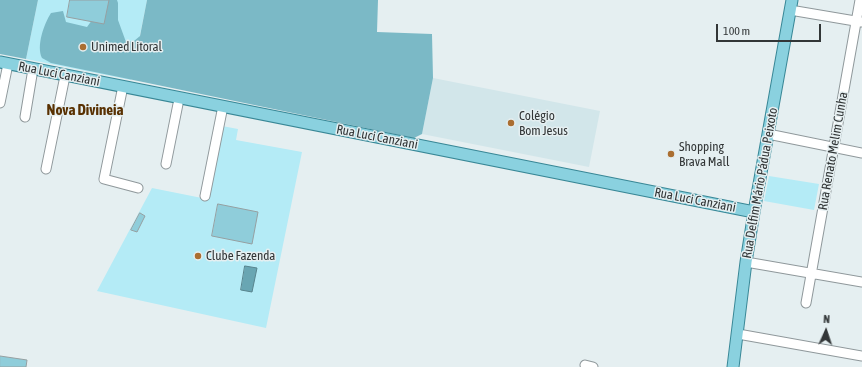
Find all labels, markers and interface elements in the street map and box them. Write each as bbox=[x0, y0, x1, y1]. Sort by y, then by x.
scale bar bbox=[718, 16, 823, 42]
text: 100 m bbox=[723, 24, 750, 38]
place label: Unimed Litoral bbox=[91, 39, 162, 55]
marker: Unimed Litoral bbox=[78, 42, 88, 52]
street label: Rua Luci Canziani bbox=[17, 58, 101, 90]
street label: Rua Renato Melim Cunha bbox=[815, 91, 851, 211]
district label: Nova Divineia bbox=[47, 101, 123, 119]
street label: Rua Delfim Mário Pádua Peixoto bbox=[739, 106, 781, 260]
place label: Colégio Bom Jesus bbox=[519, 108, 568, 139]
marker: Colégio Bom Jesus bbox=[506, 118, 516, 128]
street label: Rua Luci Canziani bbox=[335, 121, 419, 153]
place label: Shopping Brava Mall bbox=[679, 139, 729, 170]
marker: Shopping Brava Mall bbox=[666, 149, 676, 159]
street label: Rua Luci Canziani bbox=[653, 184, 737, 216]
place label: Clube Fazenda bbox=[206, 248, 275, 264]
marker: Clube Fazenda bbox=[193, 251, 203, 261]
north arrow bbox=[806, 311, 846, 351]
text: N bbox=[823, 313, 830, 325]

